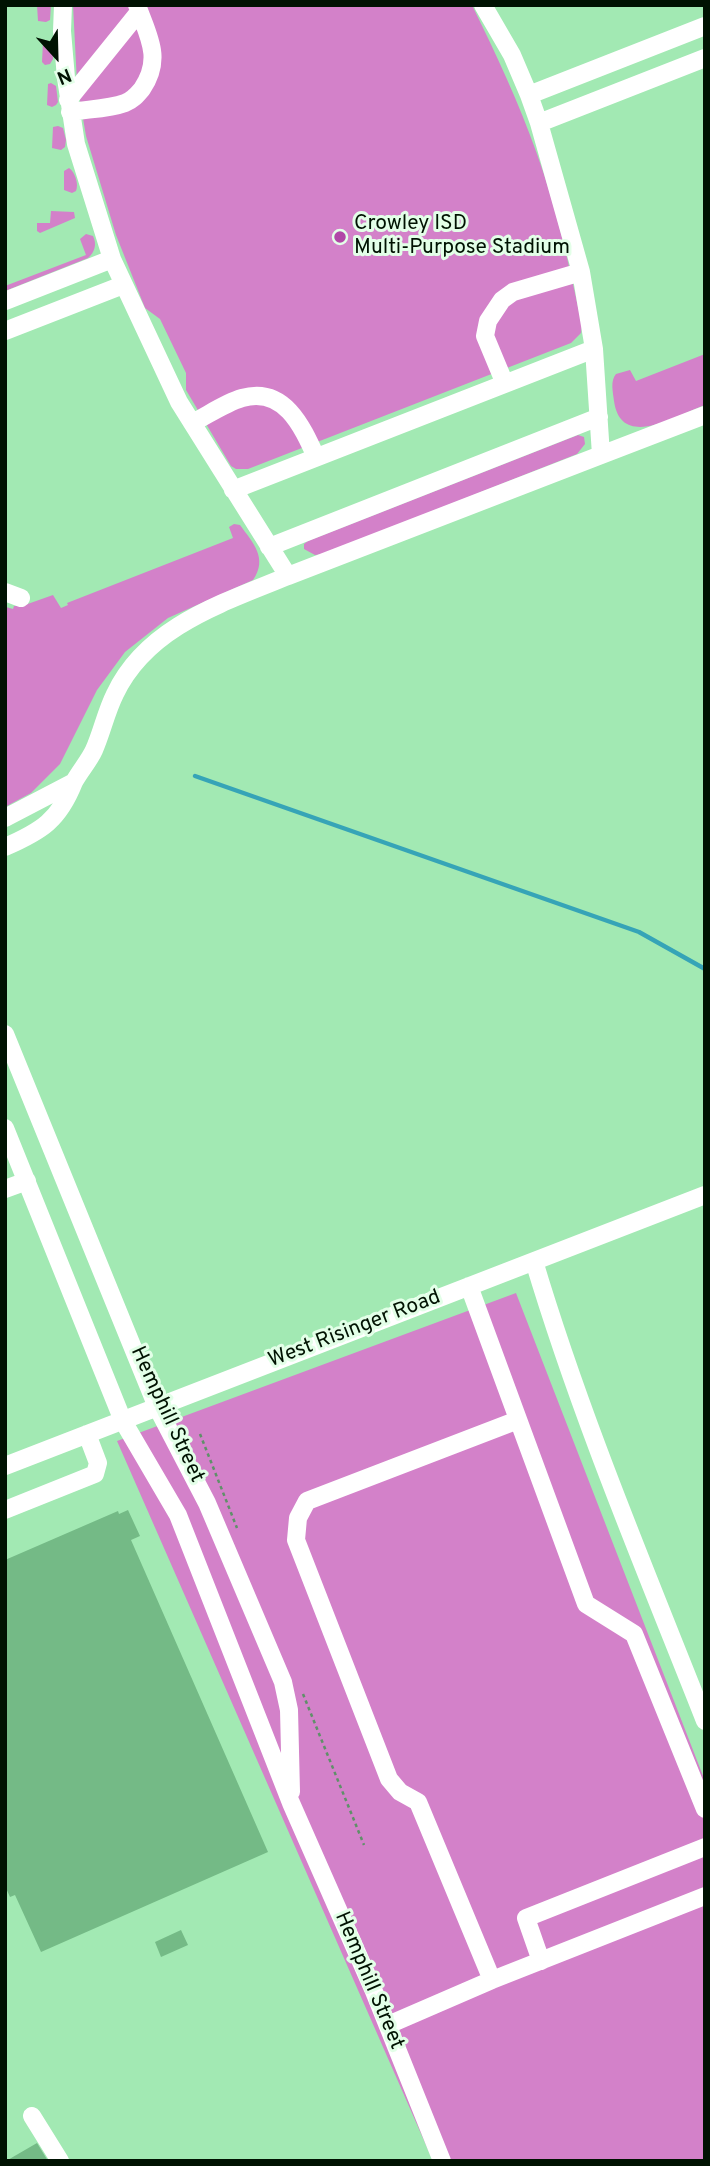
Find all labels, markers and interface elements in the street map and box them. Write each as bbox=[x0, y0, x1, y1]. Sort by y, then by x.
north arrow bbox=[21, 21, 91, 91]
text: N bbox=[53, 62, 75, 89]
place label: Crowley ISD Multi-Purpose Stadium bbox=[354, 212, 570, 262]
marker: Crowley ISD Multi-Purpose Stadium bbox=[332, 229, 348, 245]
street label: West Risinger Road bbox=[265, 1286, 445, 1374]
street label: Hemphill Street bbox=[124, 1343, 208, 1487]
street label: Hemphill Street bbox=[328, 1908, 408, 2054]

